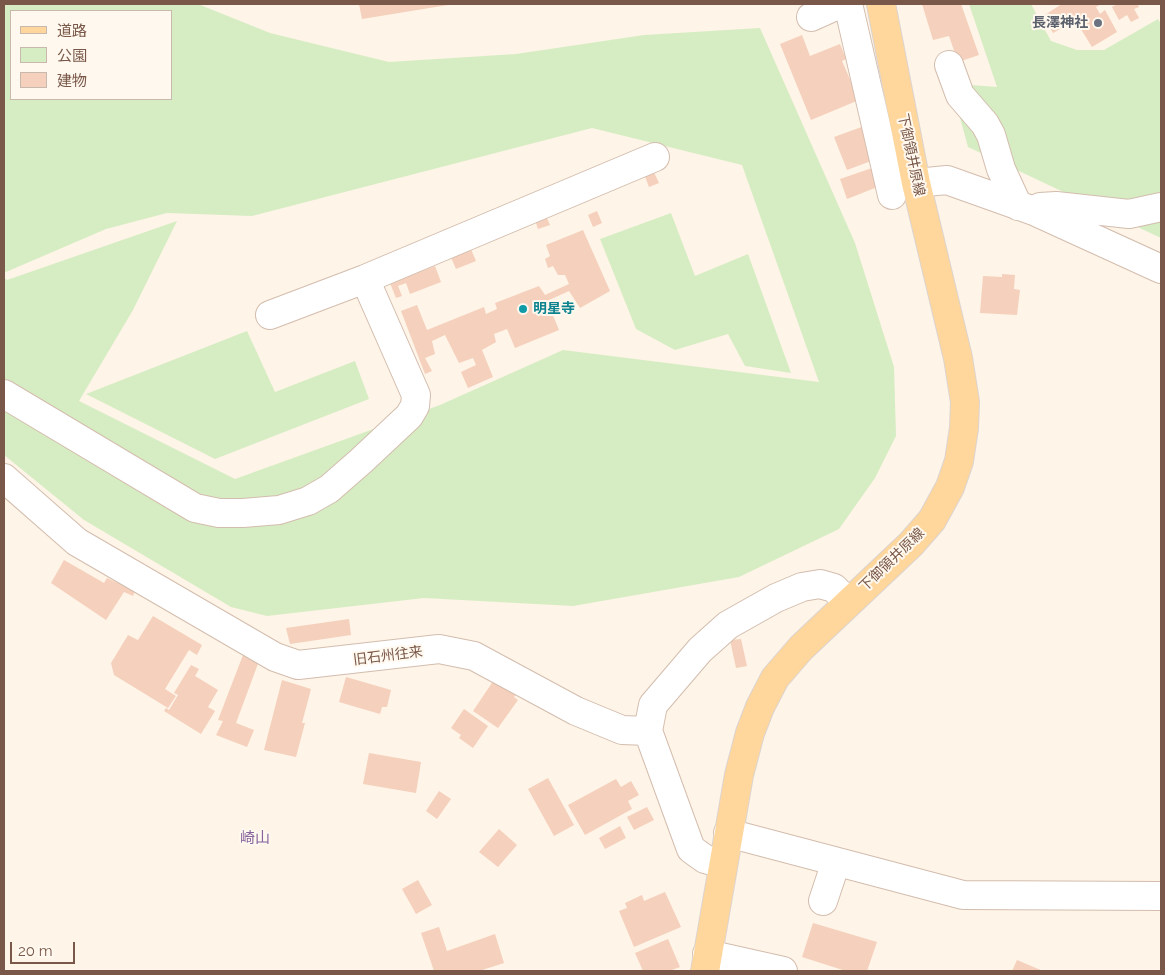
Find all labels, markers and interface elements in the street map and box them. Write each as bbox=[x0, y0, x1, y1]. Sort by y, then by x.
legend bbox=[10, 10, 172, 100]
place label: 長澤神社 bbox=[1032, 15, 1088, 31]
marker: 長澤神社 bbox=[1092, 17, 1104, 29]
text: 道路 bbox=[57, 22, 87, 40]
text: 公園 bbox=[57, 47, 87, 65]
text: 建物 bbox=[57, 72, 87, 90]
street label: 下御領井原線 bbox=[894, 112, 928, 198]
place label: 明星寺 bbox=[533, 301, 575, 317]
marker: 明星寺 bbox=[517, 303, 529, 315]
street label: 下御領井原線 bbox=[856, 525, 928, 595]
street label: 旧石州往来 bbox=[352, 643, 424, 669]
district label: 崎山 bbox=[240, 829, 270, 847]
scale bar bbox=[12, 932, 78, 964]
text: 20 m bbox=[18, 942, 53, 960]

